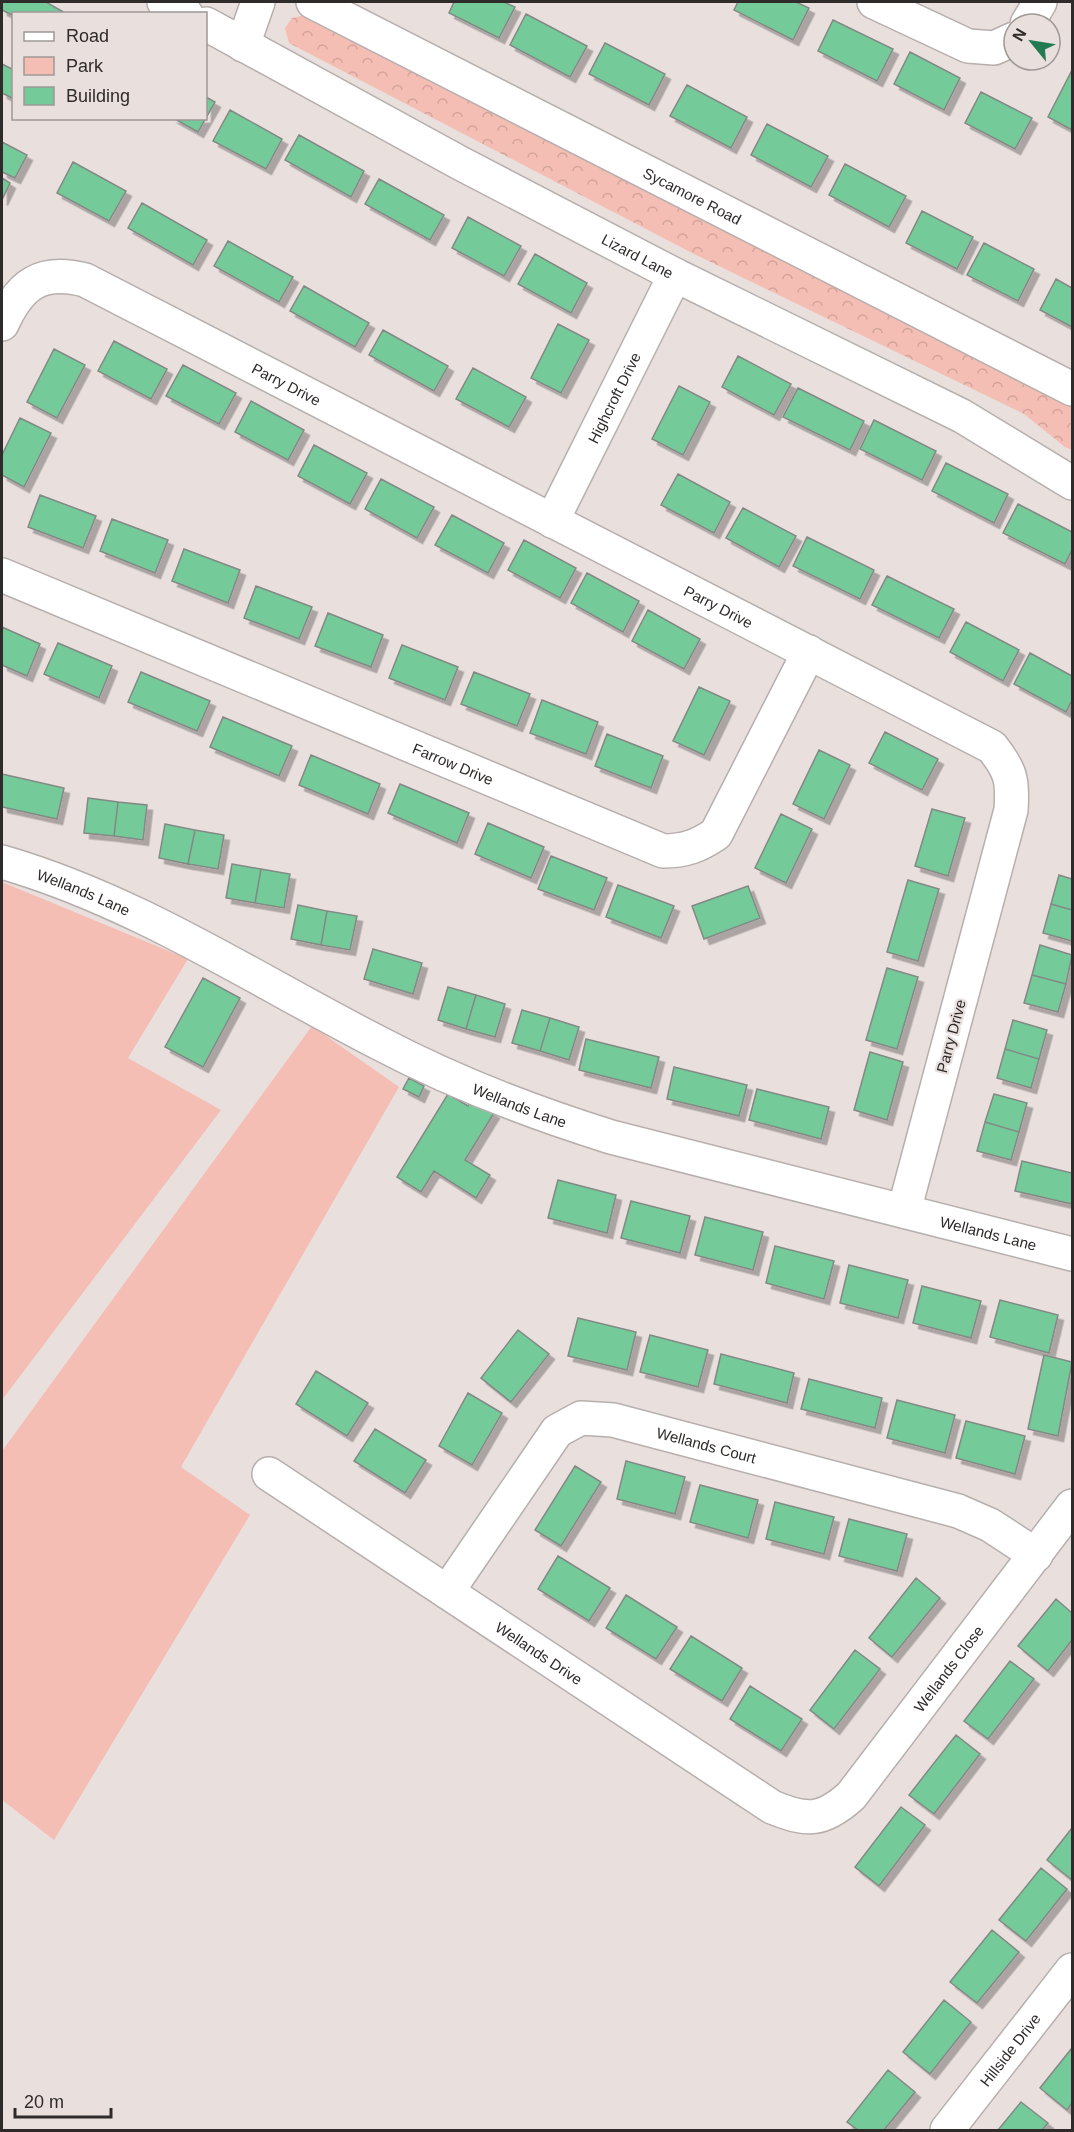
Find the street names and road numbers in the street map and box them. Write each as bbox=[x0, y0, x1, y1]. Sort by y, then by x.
street label: Sycamore Road bbox=[641, 163, 744, 228]
street label: Lizard Lane bbox=[599, 230, 676, 281]
street label: Highcroft Drive bbox=[584, 349, 644, 446]
street label: Parry Drive bbox=[249, 359, 324, 409]
street label: Parry Drive bbox=[681, 582, 756, 631]
street label: Farrow Drive bbox=[410, 739, 496, 788]
street label: Wellands Lane bbox=[35, 865, 133, 919]
street label: Parry Drive bbox=[933, 998, 969, 1074]
street label: Wellands Lane bbox=[470, 1080, 569, 1130]
street label: Wellands Lane bbox=[938, 1212, 1038, 1253]
street label: Wellands Court bbox=[655, 1423, 759, 1466]
street label: Wellands Drive bbox=[493, 1618, 586, 1688]
street label: Wellands Close bbox=[910, 1622, 986, 1715]
street label: Hillside Drive bbox=[976, 2010, 1043, 2089]

